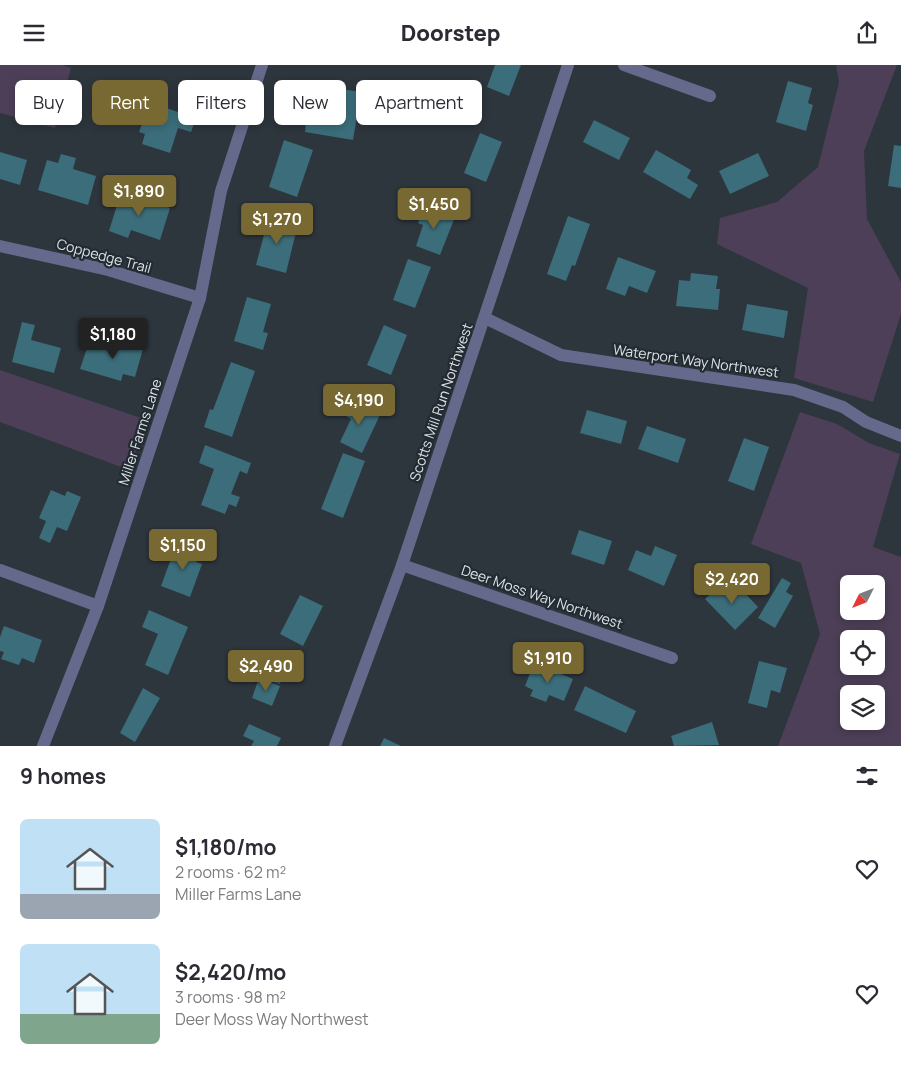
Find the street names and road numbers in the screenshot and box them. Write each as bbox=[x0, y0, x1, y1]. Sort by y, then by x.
street label: Coppedge Trail bbox=[55, 234, 154, 277]
street label: Scotts Mill Run Northwest bbox=[405, 320, 477, 483]
street label: Waterport Way Northwest bbox=[612, 339, 781, 382]
street label: Miller Farms Lane bbox=[113, 376, 166, 487]
street label: Deer Moss Way Northwest bbox=[459, 560, 626, 633]

